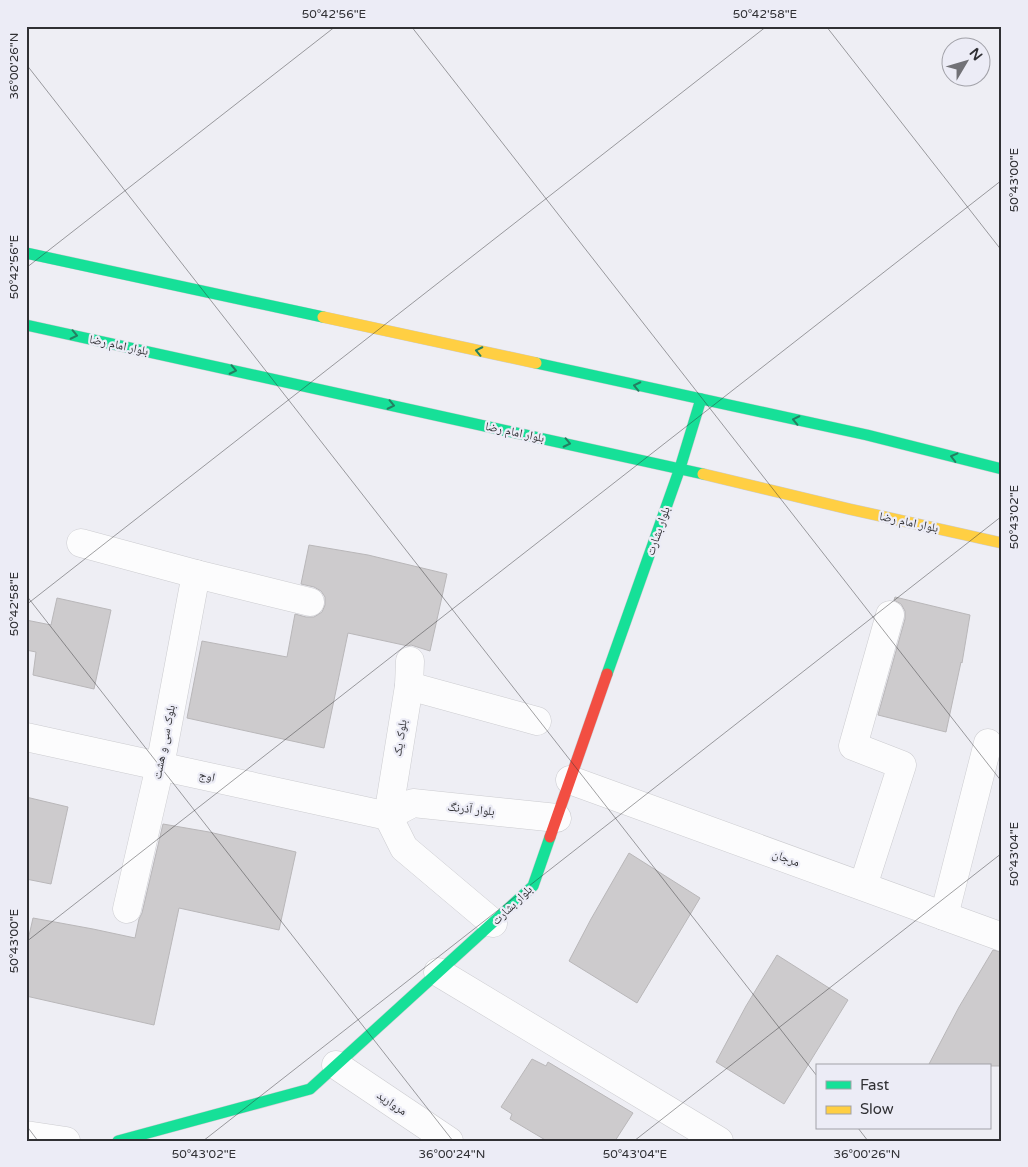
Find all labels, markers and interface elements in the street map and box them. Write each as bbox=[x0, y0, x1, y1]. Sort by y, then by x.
text: 50°42'56"E bbox=[302, 7, 367, 21]
text: 50°42'58"E bbox=[733, 7, 798, 21]
text: 36°00'26"N bbox=[7, 33, 21, 99]
north arrow bbox=[940, 38, 990, 88]
text: N bbox=[966, 45, 986, 64]
text: 50°43'00"E bbox=[1007, 147, 1021, 212]
text: 50°42'56"E bbox=[7, 234, 21, 299]
one-way arrow bbox=[69, 329, 78, 340]
street label: بلوار امام رضا bbox=[88, 332, 150, 359]
one-way arrow bbox=[474, 346, 483, 357]
one-way arrow bbox=[228, 364, 237, 375]
one-way arrow bbox=[633, 381, 642, 391]
one-way arrow bbox=[387, 399, 396, 410]
one-way arrow bbox=[792, 415, 801, 426]
street label: بلوار امام رضا bbox=[484, 419, 546, 446]
one-way arrow bbox=[563, 437, 572, 448]
one-way arrow bbox=[950, 452, 959, 463]
text: 50°43'02"E bbox=[1007, 484, 1021, 549]
street label: بلوار بشارت bbox=[643, 505, 673, 557]
street label: بلوار امام رضا bbox=[878, 509, 940, 536]
text: 50°42'58"E bbox=[7, 571, 21, 636]
street label: بلوک سی و هشت bbox=[150, 704, 178, 780]
street label: بلوک یک bbox=[390, 719, 410, 757]
street label: اوج bbox=[198, 767, 216, 785]
street label: بلوار آذرنگ bbox=[447, 800, 495, 819]
text: 50°43'04"E bbox=[1007, 821, 1021, 886]
street label: مرجان bbox=[770, 847, 802, 869]
street label: بلوار بشارت bbox=[489, 882, 535, 928]
text: 50°43'00"E bbox=[7, 908, 21, 973]
legend bbox=[816, 1064, 990, 1130]
text: Fast bbox=[860, 1076, 890, 1094]
street label: مروارید bbox=[374, 1088, 410, 1118]
text: Slow bbox=[860, 1100, 894, 1118]
text: 50°43'02"E bbox=[172, 1147, 237, 1161]
text: 36°00'24"N bbox=[419, 1147, 485, 1161]
text: 50°43'04"E bbox=[603, 1147, 668, 1161]
text: 36°00'26"N bbox=[834, 1147, 900, 1161]

